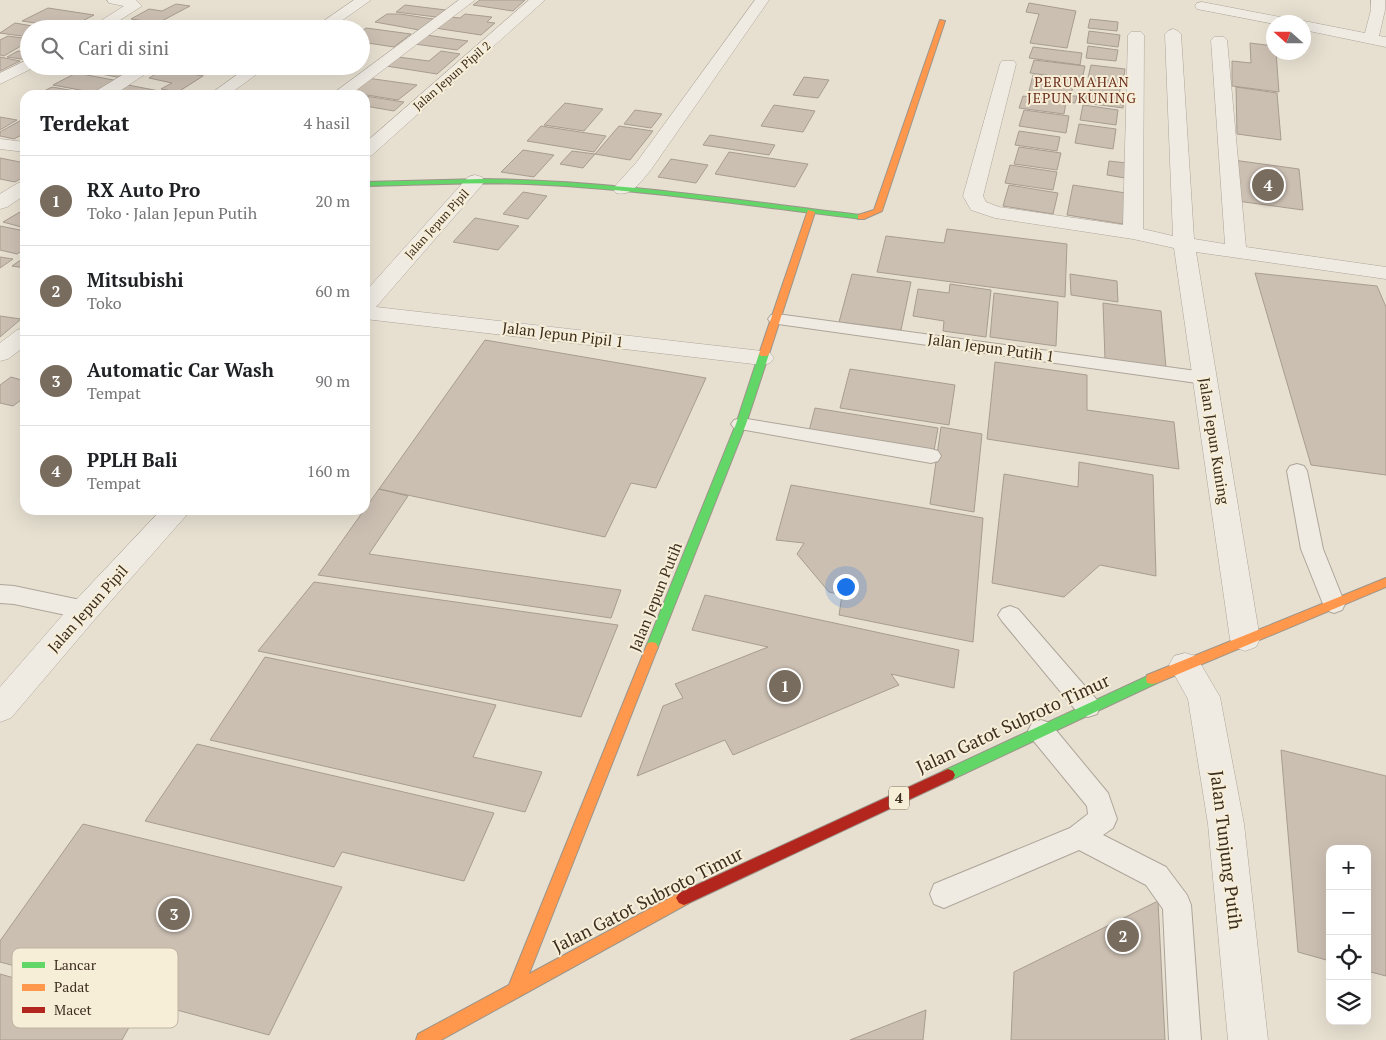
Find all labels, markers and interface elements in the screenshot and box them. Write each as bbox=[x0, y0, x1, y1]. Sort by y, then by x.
north arrow bbox=[1266, 15, 1311, 60]
search box bbox=[20, 20, 370, 75]
icon: search bbox=[38, 34, 66, 62]
text: Cari di sini bbox=[78, 35, 169, 60]
street label: Jalan Jepun Pipil 2 bbox=[410, 38, 494, 113]
district label: PERUMAHAN JEPUN KUNING bbox=[1027, 72, 1137, 107]
text: Terdekat bbox=[40, 109, 129, 137]
text: 4 hasil bbox=[304, 112, 350, 134]
pin: 4 bbox=[1252, 166, 1284, 204]
text: RX Auto Pro bbox=[87, 177, 200, 202]
street label: Jalan Jepun Pipil bbox=[401, 185, 472, 262]
text: 1 bbox=[51, 190, 61, 212]
text: 20 m bbox=[315, 190, 350, 212]
text: Toko · Jalan Jepun Putih bbox=[87, 202, 257, 224]
text: Mitsubishi bbox=[87, 267, 184, 292]
text: 2 bbox=[51, 280, 61, 302]
text: 60 m bbox=[315, 280, 350, 302]
text: Toko bbox=[87, 292, 122, 314]
street label: Jalan Jepun Pipil 1 bbox=[501, 317, 625, 351]
street label: Jalan Jepun Putih 1 bbox=[927, 328, 1056, 366]
text: Automatic Car Wash bbox=[87, 357, 274, 382]
text: 3 bbox=[51, 370, 61, 392]
text: 90 m bbox=[315, 370, 350, 392]
street label: Jalan Jepun Kuning bbox=[1195, 376, 1235, 507]
text: Tempat bbox=[87, 382, 141, 404]
text: PPLH Bali bbox=[87, 447, 178, 472]
text: 4 bbox=[51, 460, 61, 482]
text: 160 m bbox=[307, 460, 350, 482]
text: Tempat bbox=[87, 472, 141, 494]
street label: Jalan Jepun Putih bbox=[624, 539, 686, 654]
street label: Jalan Jepun Pipil bbox=[43, 561, 132, 656]
your location bbox=[833, 574, 859, 600]
pin: 1 bbox=[769, 667, 801, 705]
street label: Jalan Gatot Subroto Timur bbox=[912, 668, 1113, 778]
street label: Jalan Tunjung Putih bbox=[1205, 769, 1249, 931]
road number: 4 bbox=[889, 786, 909, 810]
street label: Jalan Gatot Subroto Timur bbox=[548, 841, 747, 958]
map controls bbox=[1326, 845, 1371, 1025]
button: + bbox=[1326, 845, 1371, 890]
button: − bbox=[1326, 890, 1371, 935]
pin: 3 bbox=[158, 895, 190, 933]
pin: 2 bbox=[1107, 917, 1139, 955]
button: locate bbox=[1326, 935, 1371, 980]
legend bbox=[12, 948, 178, 1028]
text: Lancar bbox=[54, 955, 97, 974]
text: Padat bbox=[54, 977, 90, 996]
button: layers bbox=[1326, 980, 1371, 1025]
text: Macet bbox=[54, 1000, 93, 1019]

